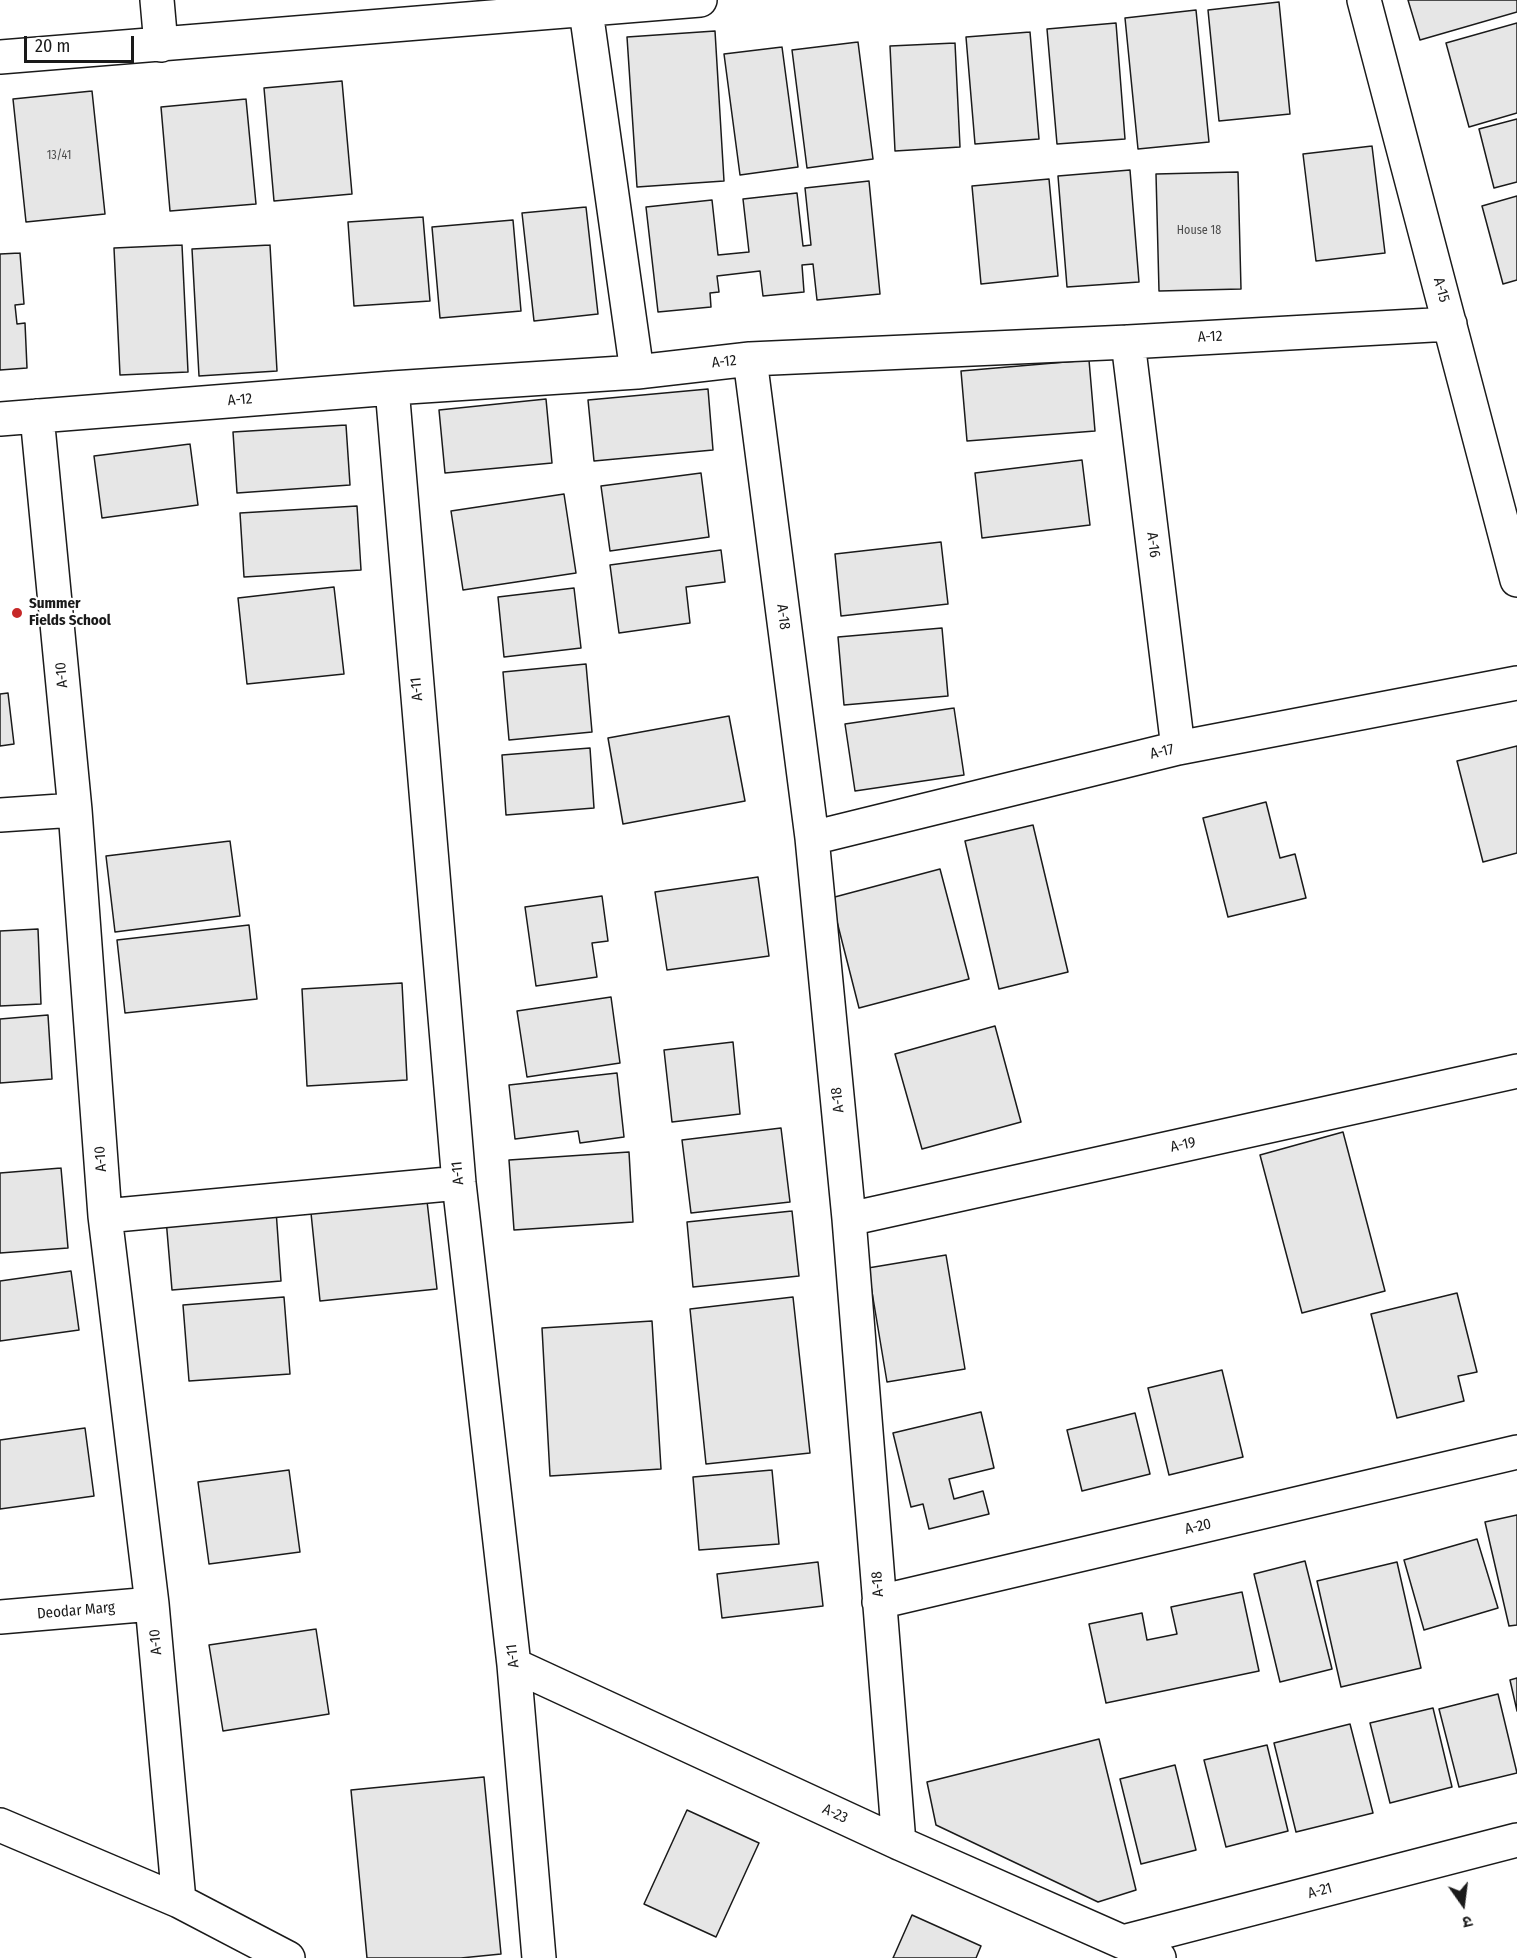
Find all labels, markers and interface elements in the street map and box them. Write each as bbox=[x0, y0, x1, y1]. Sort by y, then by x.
scale bar bbox=[27, 24, 136, 62]
text: 20 m bbox=[35, 35, 70, 57]
house number: 13/41 bbox=[47, 149, 71, 163]
house number: House 18 bbox=[1177, 224, 1221, 238]
street label: A-15 bbox=[1429, 276, 1453, 304]
street label: A-12 bbox=[1197, 327, 1223, 347]
street label: A-12 bbox=[711, 352, 737, 372]
street label: A-12 bbox=[227, 390, 253, 410]
street label: A-16 bbox=[1143, 531, 1163, 559]
place label: Summer Fields School bbox=[29, 595, 111, 630]
street label: A-18 bbox=[773, 603, 793, 631]
marker: Summer Fields School bbox=[10, 606, 24, 620]
street label: A-10 bbox=[52, 661, 72, 689]
street label: A-11 bbox=[407, 676, 427, 702]
street label: A-17 bbox=[1148, 741, 1176, 763]
street label: A-18 bbox=[828, 1086, 848, 1114]
street label: A-19 bbox=[1169, 1134, 1197, 1156]
street label: A-10 bbox=[91, 1145, 111, 1173]
street label: A-11 bbox=[448, 1160, 468, 1186]
street label: A-20 bbox=[1183, 1515, 1213, 1539]
street label: A-18 bbox=[868, 1571, 888, 1597]
street label: Deodar Marg bbox=[36, 1599, 116, 1623]
street label: A-10 bbox=[146, 1628, 166, 1656]
street label: A-11 bbox=[503, 1643, 523, 1669]
street label: A-23 bbox=[820, 1800, 850, 1828]
north arrow bbox=[1433, 1874, 1493, 1934]
street label: A-21 bbox=[1306, 1879, 1334, 1903]
text: उ bbox=[1461, 1912, 1474, 1932]

